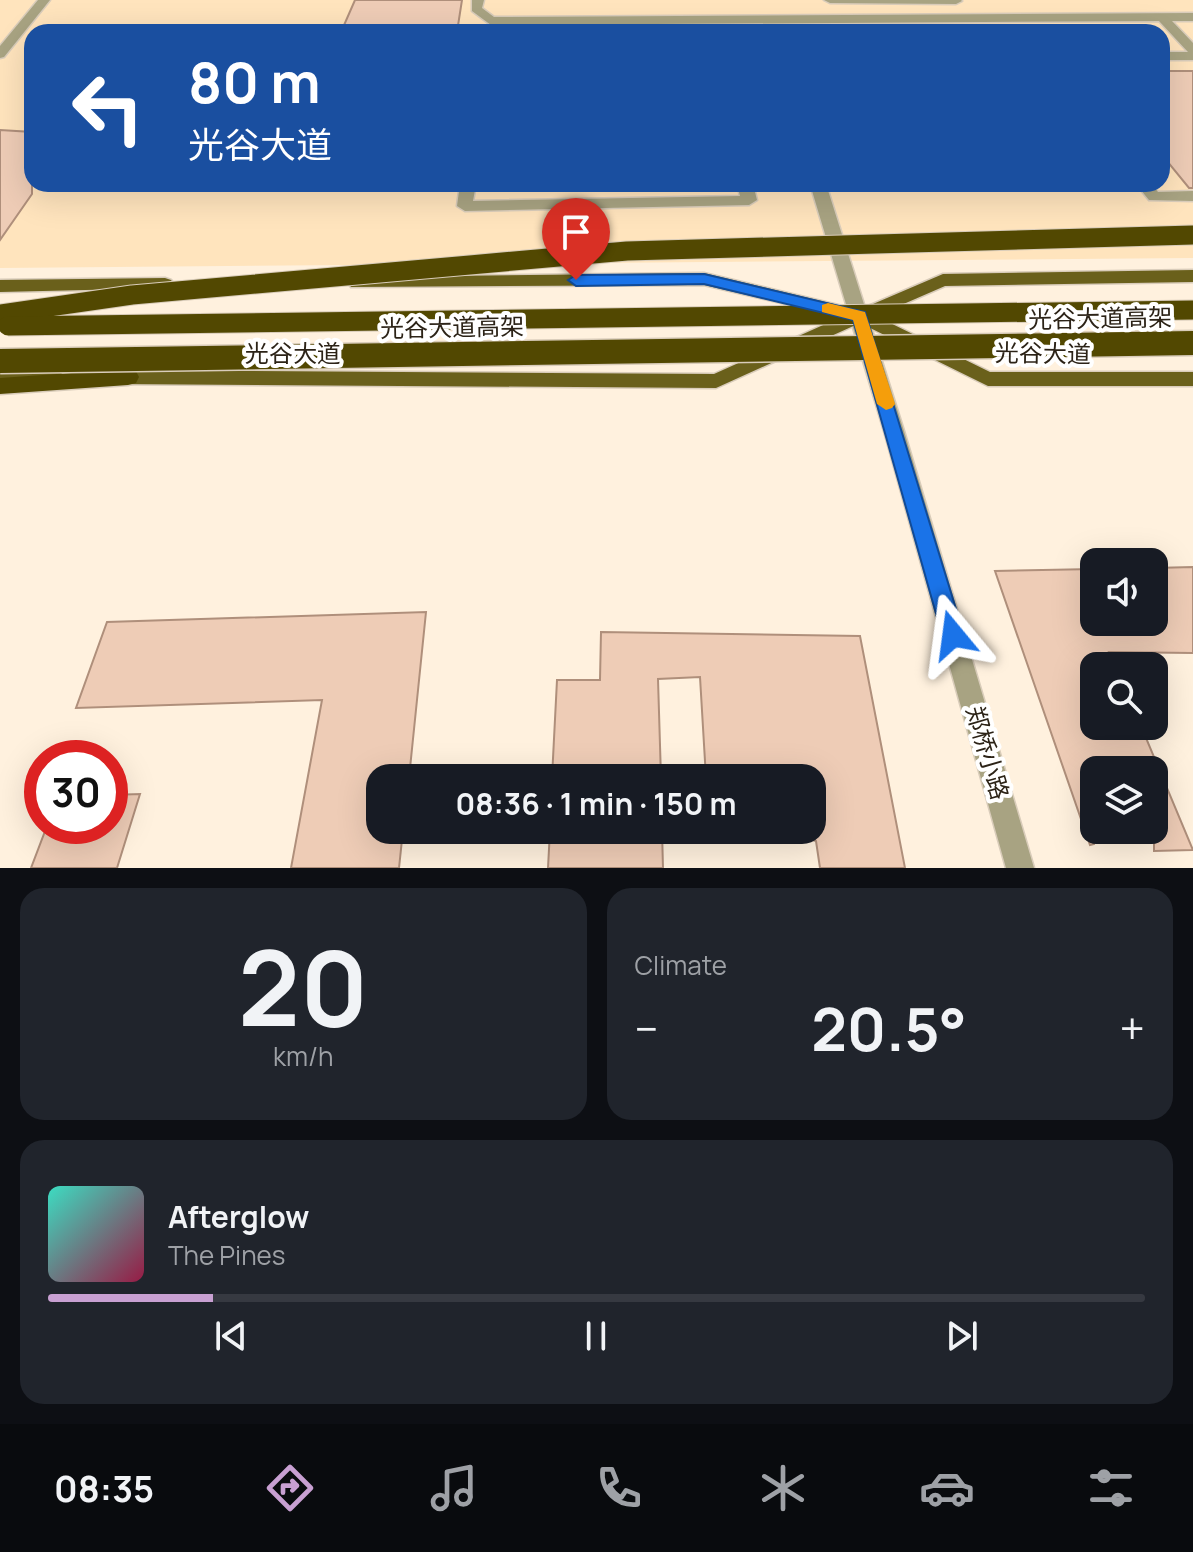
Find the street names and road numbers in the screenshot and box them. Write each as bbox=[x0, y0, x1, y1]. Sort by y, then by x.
street label: 光谷大道高架 bbox=[1028, 300, 1172, 335]
street label: 光谷大道高架 bbox=[380, 309, 524, 344]
street label: 光谷大道 bbox=[995, 335, 1091, 370]
street label: 光谷大道 bbox=[245, 336, 341, 369]
street label: 郑桥小路 bbox=[959, 702, 1018, 803]

